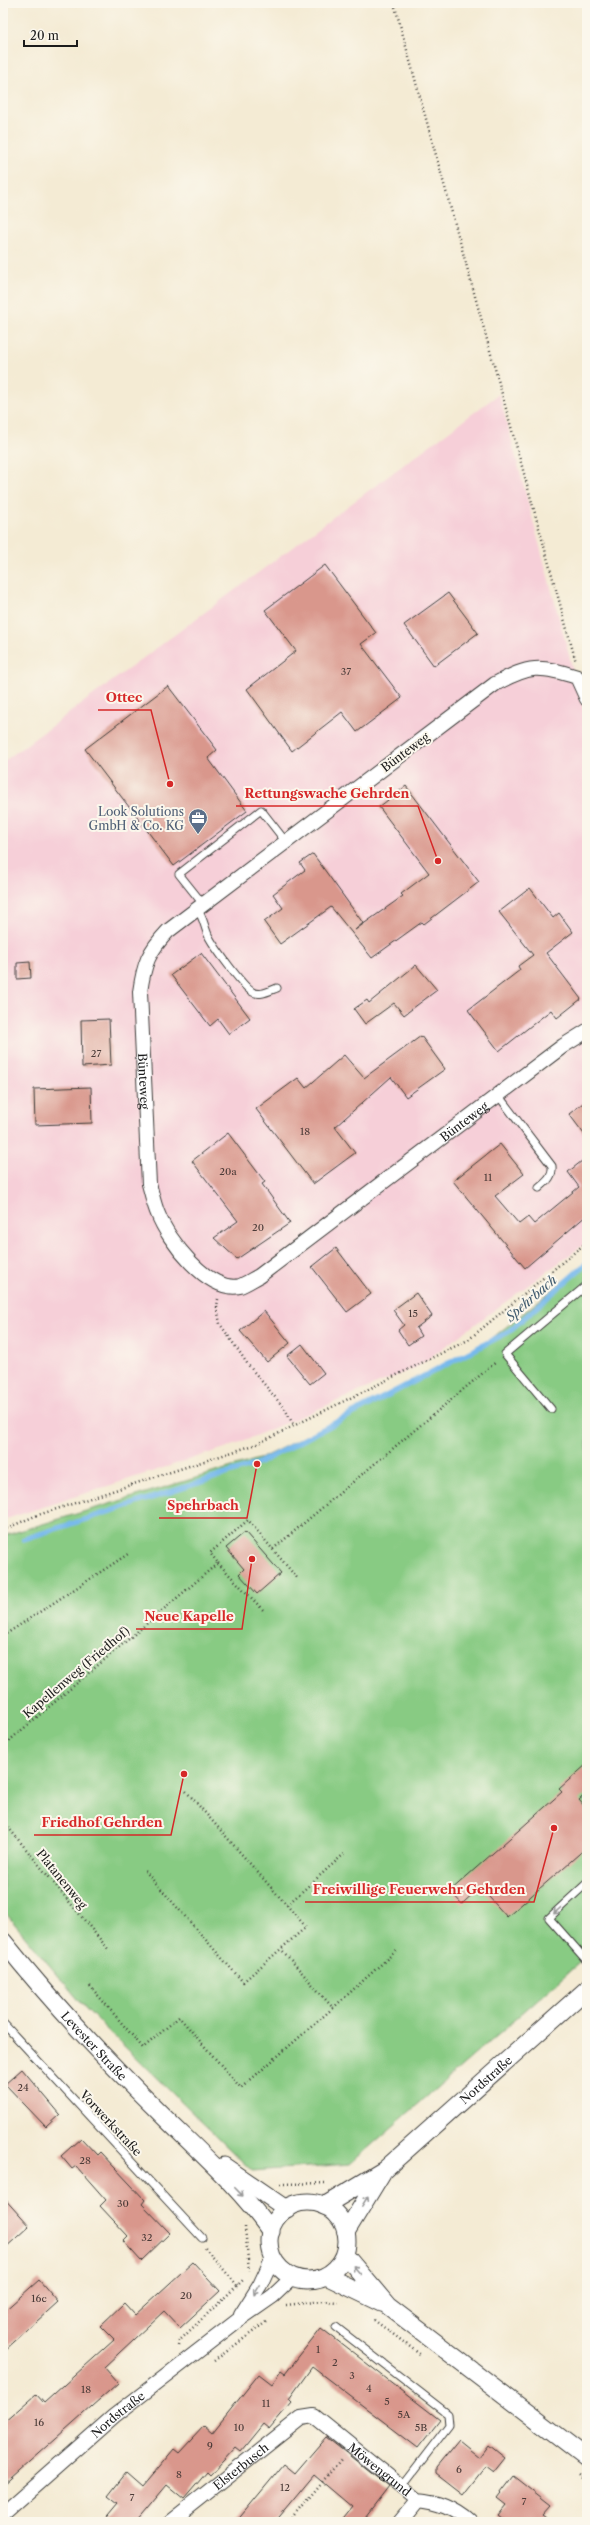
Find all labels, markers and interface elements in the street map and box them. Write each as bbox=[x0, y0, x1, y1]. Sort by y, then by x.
scale bar bbox=[24, 22, 77, 48]
text: 20 m bbox=[30, 28, 59, 43]
house number: 37 bbox=[341, 665, 351, 678]
callout: Ottec bbox=[98, 685, 151, 710]
text: Ottec bbox=[106, 689, 142, 705]
street label: Bünteweg bbox=[378, 729, 433, 775]
callout: Rettungswache Gehrden bbox=[236, 781, 418, 806]
text: Rettungswache Gehrden bbox=[244, 785, 410, 801]
place label: Look Solutions GmbH & Co. KG bbox=[89, 804, 184, 833]
office icon: Look Solutions GmbH & Co. KG bbox=[187, 807, 209, 835]
house number: 27 bbox=[91, 1047, 101, 1060]
street label: Bünteweg bbox=[135, 1053, 153, 1110]
street label: Bünteweg bbox=[437, 1098, 491, 1144]
house number: 18 bbox=[300, 1125, 310, 1138]
house number: 20a bbox=[219, 1165, 237, 1178]
house number: 11 bbox=[484, 1171, 493, 1184]
house number: 20 bbox=[252, 1221, 264, 1234]
water label: Spehrbach bbox=[501, 1271, 560, 1325]
house number: 15 bbox=[408, 1307, 418, 1320]
callout: Spehrbach bbox=[159, 1493, 247, 1518]
text: Spehrbach bbox=[167, 1497, 239, 1513]
callout: Neue Kapelle bbox=[136, 1604, 242, 1629]
text: Neue Kapelle bbox=[144, 1608, 234, 1624]
street label: Kapellenweg (Friedhof) bbox=[20, 1623, 133, 1721]
callout: Friedhof Gehrden bbox=[34, 1810, 171, 1835]
text: Friedhof Gehrden bbox=[41, 1814, 163, 1830]
street label: Platanenweg bbox=[33, 1846, 91, 1912]
callout: Freiwillige Feuerwehr Gehrden bbox=[305, 1877, 534, 1902]
text: Freiwillige Feuerwehr Gehrden bbox=[313, 1881, 525, 1897]
one-way arrow bbox=[553, 1905, 563, 1914]
street label: Levester Straße bbox=[58, 2008, 131, 2084]
street label: Nordstraße bbox=[456, 2052, 515, 2107]
house number: 24 bbox=[17, 2081, 29, 2094]
street label: Vorwerkstraße bbox=[76, 2086, 145, 2159]
house number: 28 bbox=[79, 2154, 91, 2167]
one-way arrow bbox=[234, 2187, 244, 2197]
one-way arrow bbox=[361, 2196, 369, 2207]
house number: 30 bbox=[117, 2197, 129, 2210]
house number: 32 bbox=[141, 2231, 153, 2244]
one-way arrow bbox=[353, 2265, 362, 2275]
one-way arrow bbox=[253, 2284, 261, 2295]
house number: 20 bbox=[180, 2289, 192, 2302]
house number: 16c bbox=[31, 2292, 47, 2305]
house number: 1 bbox=[316, 2343, 321, 2356]
house number: 2 bbox=[332, 2356, 338, 2369]
house number: 3 bbox=[349, 2369, 355, 2382]
house number: 4 bbox=[366, 2382, 372, 2395]
house number: 18 bbox=[81, 2383, 91, 2396]
street label: Nordstraße bbox=[88, 2388, 148, 2441]
house number: 5 bbox=[384, 2395, 390, 2408]
house number: 11 bbox=[262, 2397, 271, 2410]
house number: 5A bbox=[398, 2408, 411, 2421]
house number: 16 bbox=[34, 2416, 44, 2429]
house number: 10 bbox=[234, 2421, 244, 2434]
house number: 5B bbox=[415, 2421, 427, 2434]
house number: 9 bbox=[207, 2439, 213, 2452]
street label: Elsterbusch bbox=[210, 2439, 272, 2493]
street label: Möwengrund bbox=[345, 2439, 415, 2499]
house number: 6 bbox=[456, 2463, 462, 2476]
house number: 8 bbox=[176, 2468, 182, 2481]
house number: 12 bbox=[280, 2481, 290, 2494]
house number: 7 bbox=[130, 2491, 135, 2504]
house number: 7 bbox=[522, 2495, 527, 2508]

